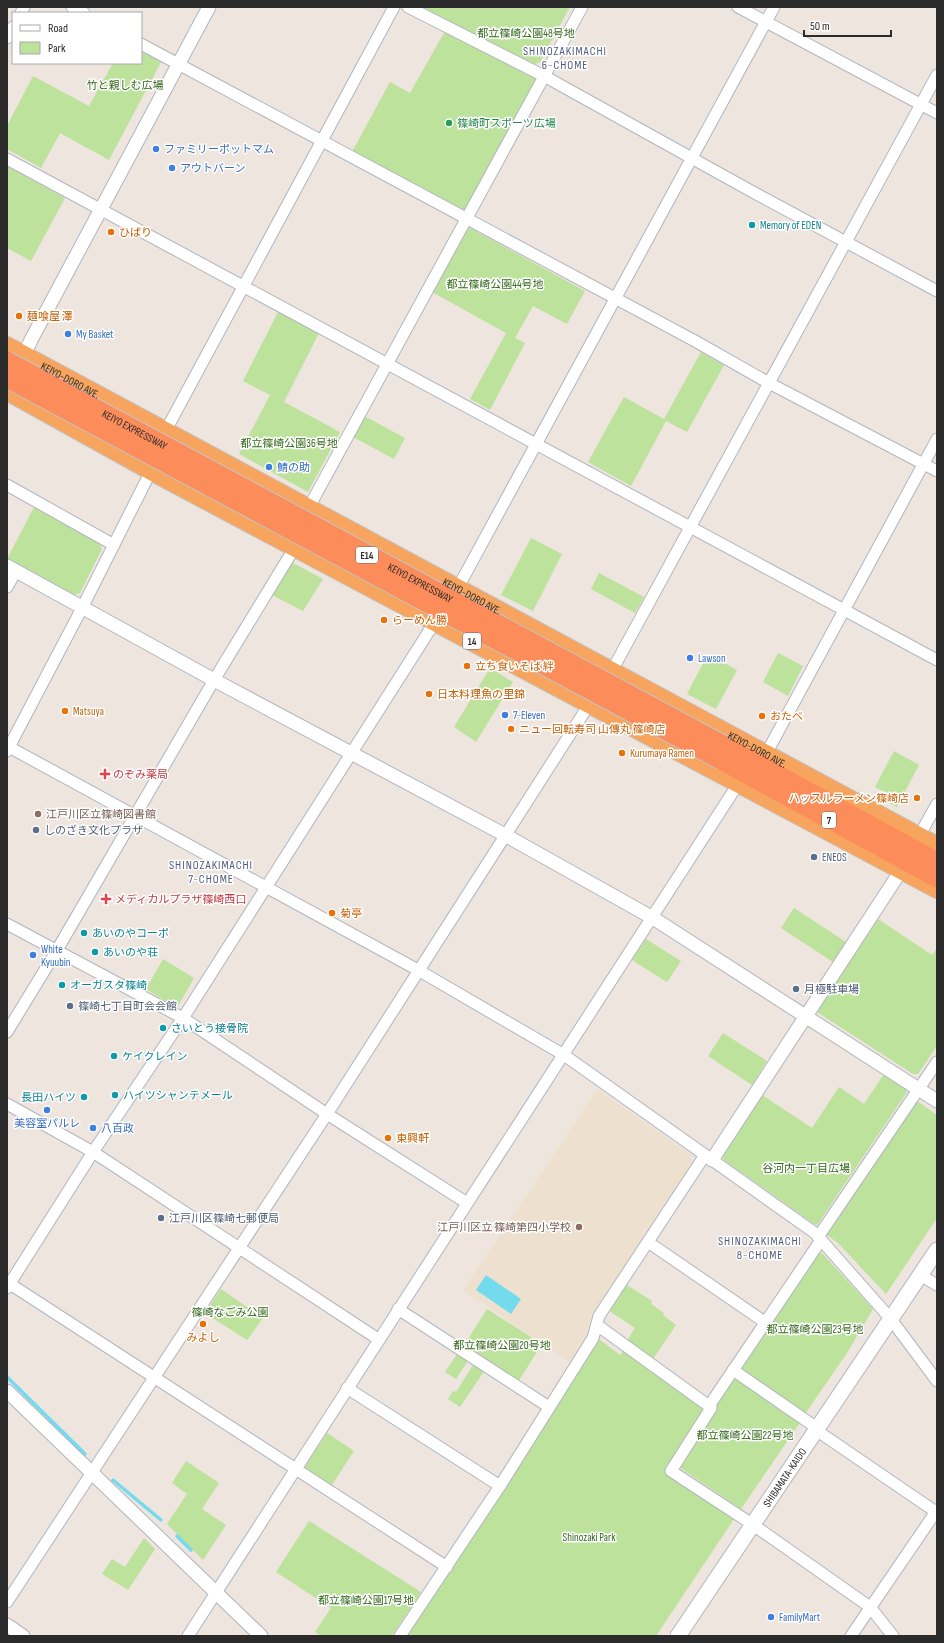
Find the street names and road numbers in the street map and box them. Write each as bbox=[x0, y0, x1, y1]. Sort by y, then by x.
street label: KEIYO-DORO AVE. bbox=[39, 360, 102, 402]
street label: KEIYO EXPRESSWAY bbox=[100, 407, 170, 453]
road number: E14 bbox=[356, 547, 378, 563]
street label: KEIYO EXPRESSWAY bbox=[385, 560, 455, 606]
street label: KEIYO-DORO AVE. bbox=[440, 575, 503, 618]
road number: 14 bbox=[463, 633, 481, 649]
street label: KEIYO-DORO AVE. bbox=[726, 729, 789, 771]
road number: 7 bbox=[822, 812, 836, 828]
street label: SHIBAMATA-KAIDO bbox=[760, 1446, 809, 1510]

